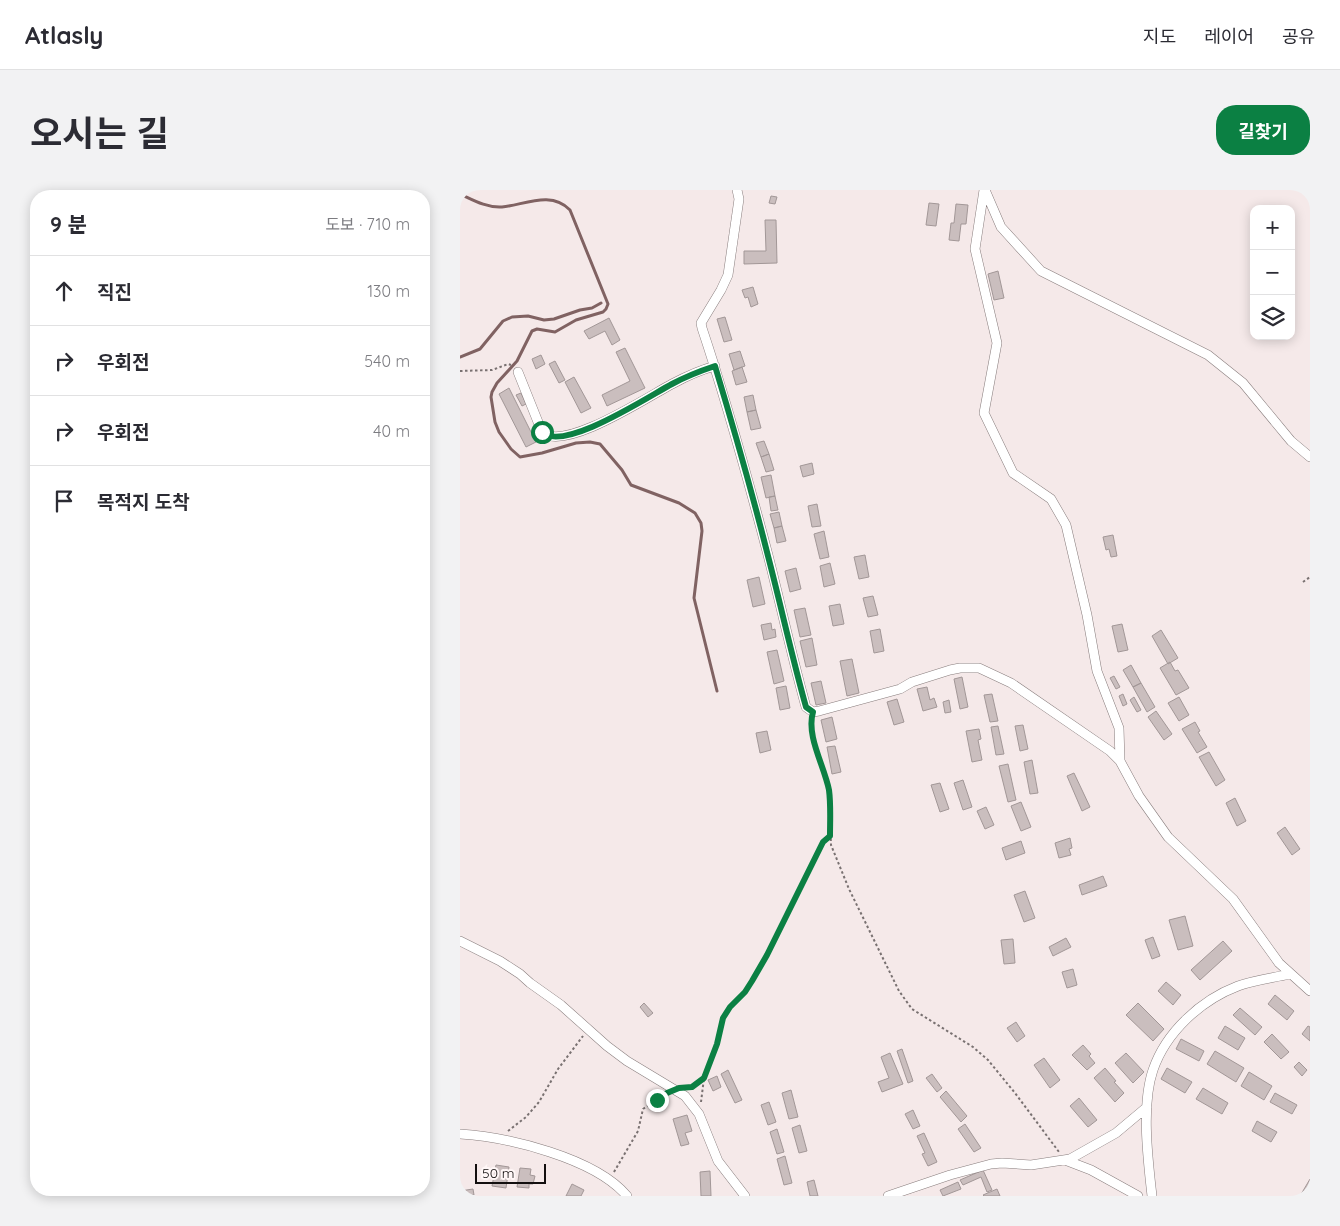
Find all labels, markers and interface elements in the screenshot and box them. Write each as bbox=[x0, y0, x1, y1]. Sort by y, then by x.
text: Atlasly bbox=[25, 20, 103, 50]
text: 지도 bbox=[1143, 25, 1176, 48]
text: 레이어 bbox=[1204, 25, 1254, 48]
text: 공유 bbox=[1282, 25, 1315, 48]
button: 길찾기 bbox=[1216, 105, 1310, 155]
text: 오시는 길 bbox=[30, 111, 169, 155]
map controls bbox=[1250, 205, 1295, 340]
button: + bbox=[1250, 205, 1295, 250]
text: 9 분 bbox=[50, 211, 87, 237]
text: 도보 · 710 m bbox=[325, 214, 410, 234]
button: − bbox=[1250, 250, 1295, 295]
icon: ahead bbox=[50, 277, 78, 305]
text: 직진 bbox=[97, 280, 132, 304]
text: 130 m bbox=[367, 281, 410, 301]
button: layers bbox=[1250, 295, 1295, 340]
icon: right bbox=[50, 347, 78, 375]
text: 우회전 bbox=[97, 350, 149, 374]
text: 540 m bbox=[364, 351, 410, 371]
icon: right bbox=[50, 417, 78, 445]
text: 우회전 bbox=[97, 420, 149, 444]
text: 40 m bbox=[373, 421, 410, 441]
route start bbox=[531, 421, 554, 444]
icon: arrive bbox=[50, 487, 78, 515]
text: 목적지 도착 bbox=[97, 490, 190, 514]
route end bbox=[646, 1089, 669, 1112]
scale bar bbox=[475, 1161, 546, 1184]
text: 50 m bbox=[482, 1164, 515, 1182]

